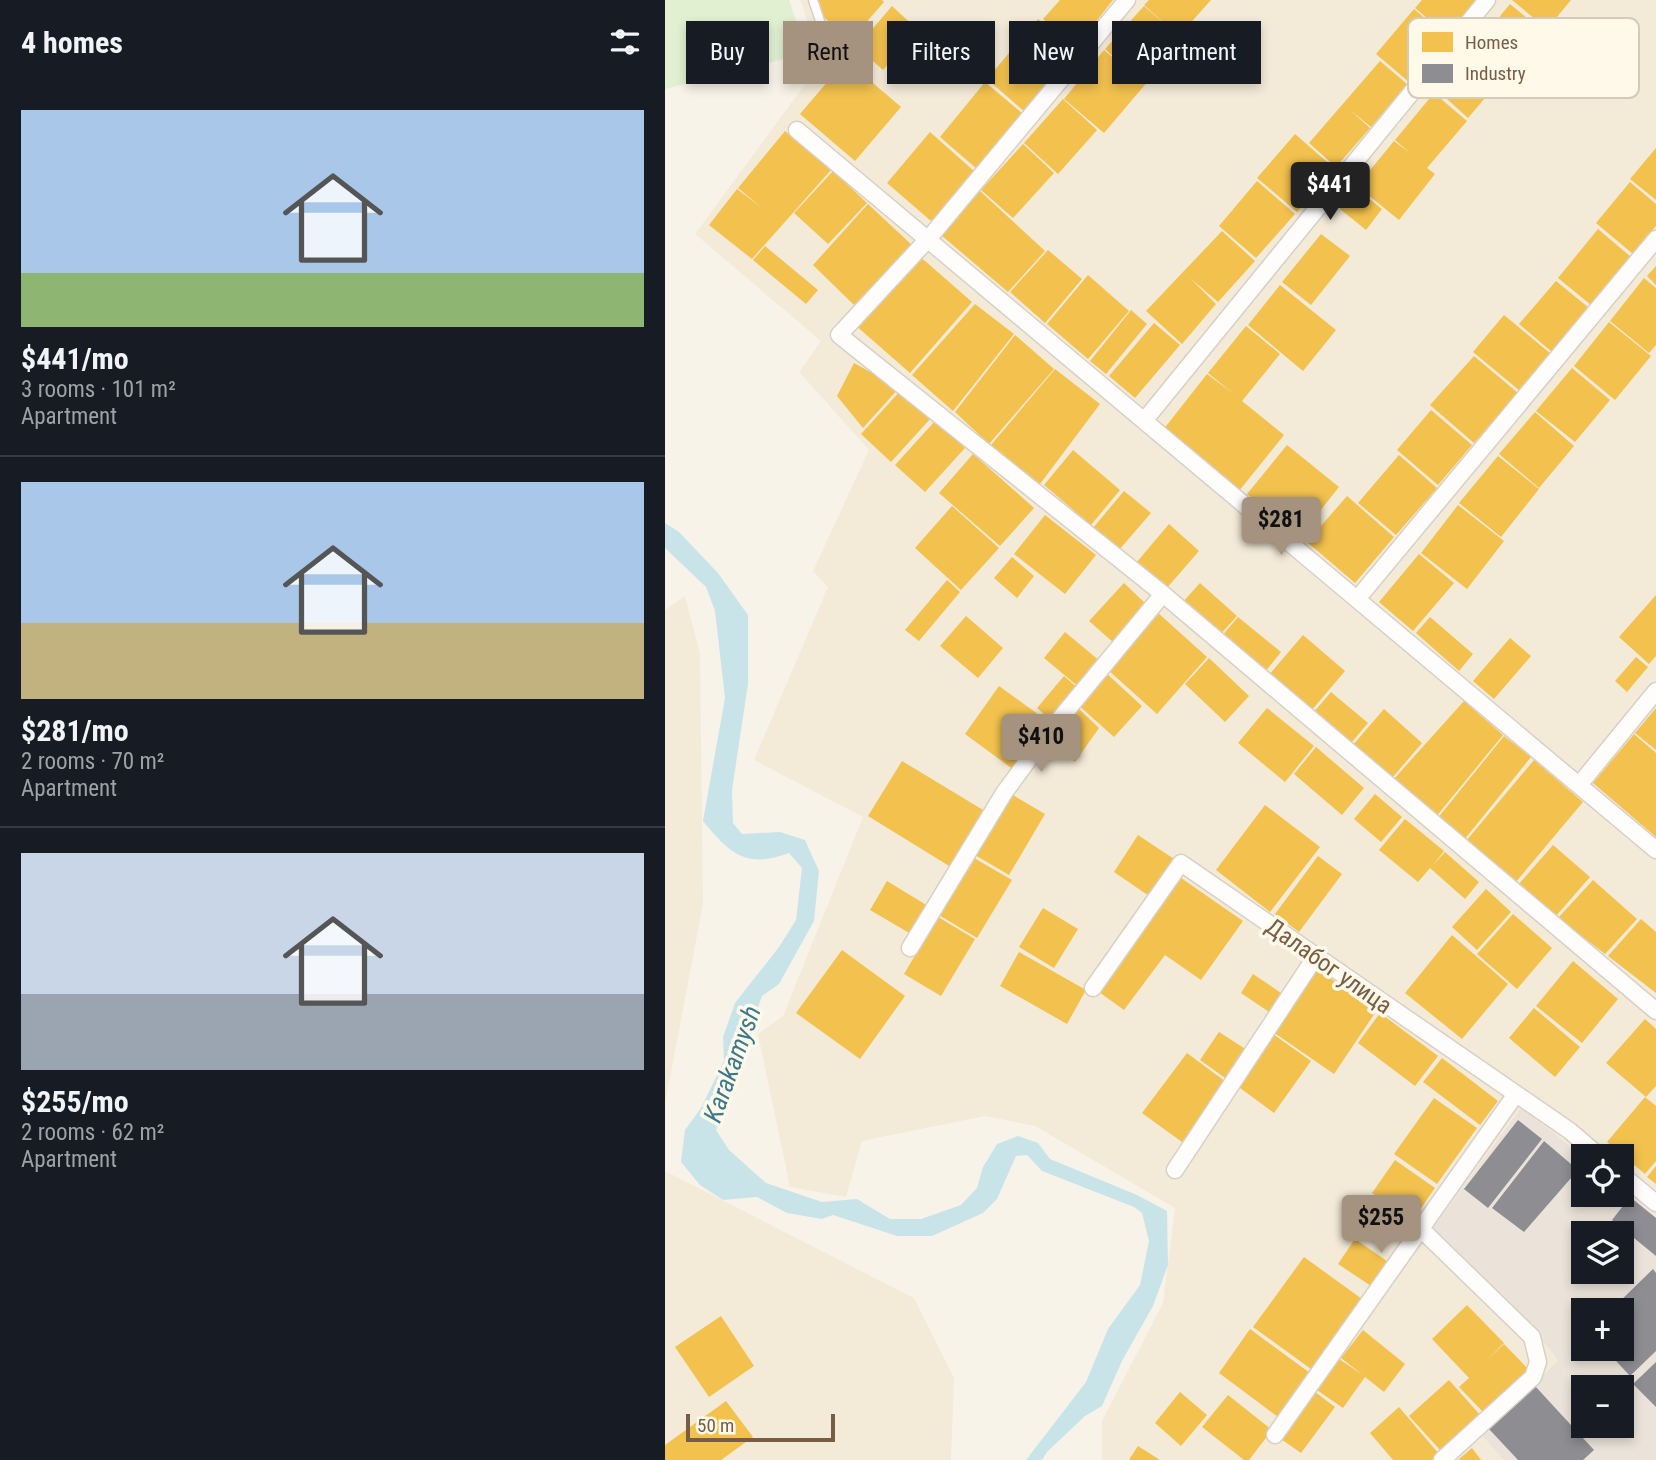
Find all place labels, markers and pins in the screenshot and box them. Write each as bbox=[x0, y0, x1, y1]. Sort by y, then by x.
pin: $441 bbox=[1289, 162, 1371, 222]
pin: $281 bbox=[1240, 498, 1322, 557]
pin: $410 bbox=[1000, 714, 1082, 774]
pin: $255 bbox=[1340, 1196, 1422, 1255]

